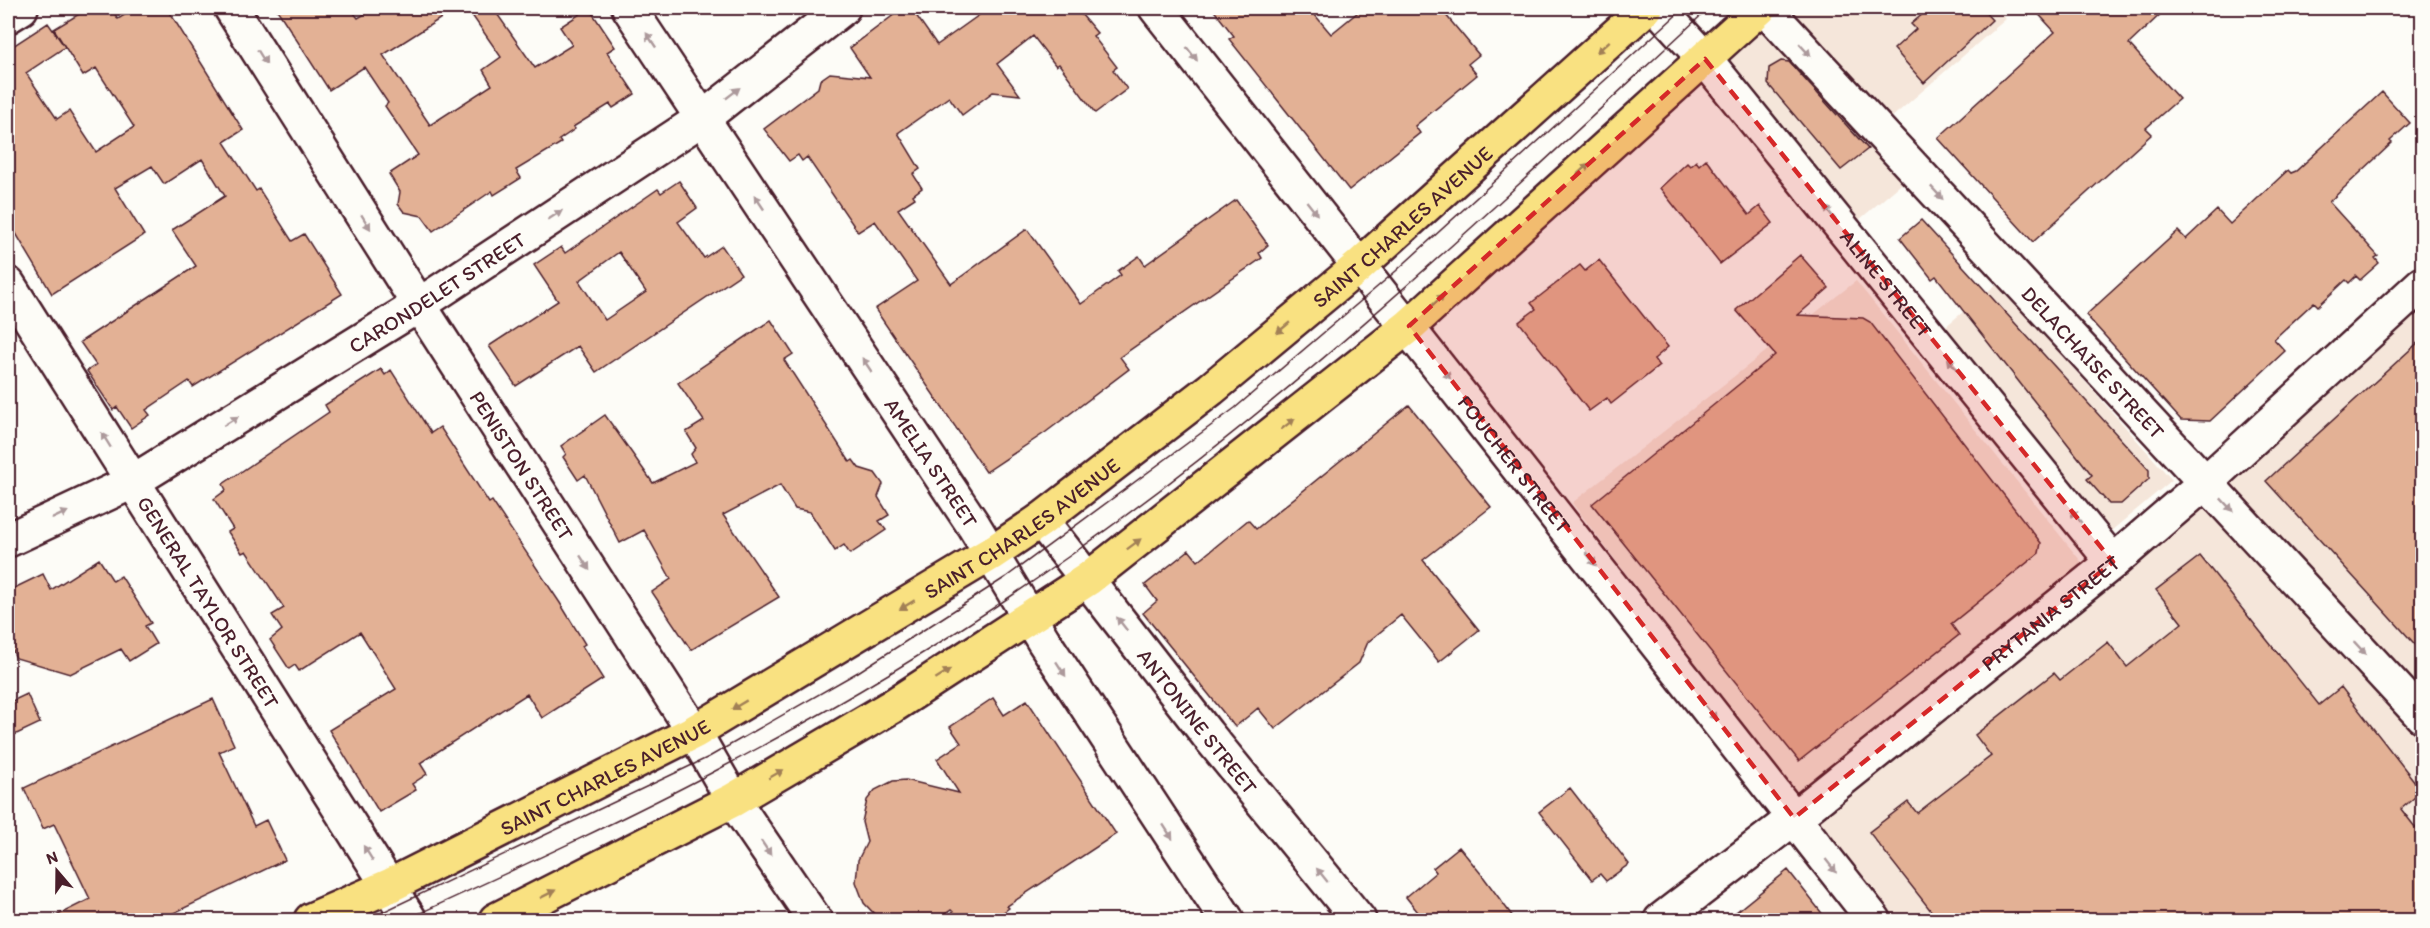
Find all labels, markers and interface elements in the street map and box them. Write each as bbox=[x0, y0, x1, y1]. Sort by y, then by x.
one-way arrow bbox=[646, 32, 657, 48]
one-way arrow bbox=[1596, 40, 1611, 53]
one-way arrow bbox=[1798, 43, 1812, 58]
one-way arrow bbox=[1186, 46, 1198, 61]
one-way arrow bbox=[257, 49, 268, 65]
one-way arrow bbox=[726, 88, 741, 100]
street label: SAINT CHARLES AVENUE bbox=[1307, 140, 1497, 312]
one-way arrow bbox=[1575, 163, 1590, 176]
one-way arrow bbox=[1930, 185, 1943, 200]
one-way arrow bbox=[754, 194, 765, 210]
one-way arrow bbox=[1305, 200, 1317, 215]
one-way arrow bbox=[1824, 205, 1837, 221]
one-way arrow bbox=[547, 210, 563, 221]
one-way arrow bbox=[360, 214, 371, 230]
street label: ALINE STREET bbox=[1836, 224, 1938, 342]
street label: CARONDELET STREET bbox=[344, 226, 530, 358]
street label: DELACHAISE STREET bbox=[2017, 281, 2170, 444]
one-way arrow bbox=[1430, 294, 1445, 307]
one-way arrow bbox=[1276, 322, 1291, 334]
one-way arrow bbox=[861, 357, 873, 373]
one-way arrow bbox=[1947, 358, 1960, 373]
one-way arrow bbox=[1438, 365, 1450, 380]
street label: PENISTON STREET bbox=[465, 386, 580, 545]
street label: FOUCHER STREET bbox=[1453, 390, 1577, 538]
street label: AMELIA STREET bbox=[880, 393, 984, 532]
one-way arrow bbox=[223, 415, 239, 426]
one-way arrow bbox=[1280, 417, 1296, 430]
one-way arrow bbox=[100, 432, 111, 448]
street label: SAINT CHARLES AVENUE bbox=[919, 452, 1124, 604]
street label: GENERAL TAYLOR STREET bbox=[133, 491, 285, 713]
one-way arrow bbox=[2220, 498, 2234, 512]
one-way arrow bbox=[2069, 508, 2082, 524]
one-way arrow bbox=[52, 510, 70, 520]
one-way arrow bbox=[1126, 537, 1142, 550]
street label: PRYTANIA STREET bbox=[1976, 549, 2125, 676]
one-way arrow bbox=[1584, 551, 1597, 567]
one-way arrow bbox=[579, 555, 590, 571]
one-way arrow bbox=[899, 599, 915, 610]
one-way arrow bbox=[1117, 616, 1129, 631]
one-way arrow bbox=[2353, 641, 2367, 656]
street label: ANTONINE STREET bbox=[1133, 643, 1263, 799]
one-way arrow bbox=[1056, 660, 1067, 677]
one-way arrow bbox=[935, 669, 951, 680]
one-way arrow bbox=[730, 700, 747, 710]
one-way arrow bbox=[1705, 705, 1717, 720]
street label: SAINT CHARLES AVENUE bbox=[496, 713, 715, 840]
one-way arrow bbox=[768, 769, 784, 780]
one-way arrow bbox=[1163, 823, 1174, 840]
one-way arrow bbox=[760, 840, 771, 856]
north arrow bbox=[27, 841, 87, 901]
one-way arrow bbox=[362, 845, 373, 861]
text: N bbox=[44, 847, 60, 868]
one-way arrow bbox=[1825, 858, 1838, 874]
one-way arrow bbox=[1316, 868, 1329, 883]
one-way arrow bbox=[539, 889, 556, 899]

